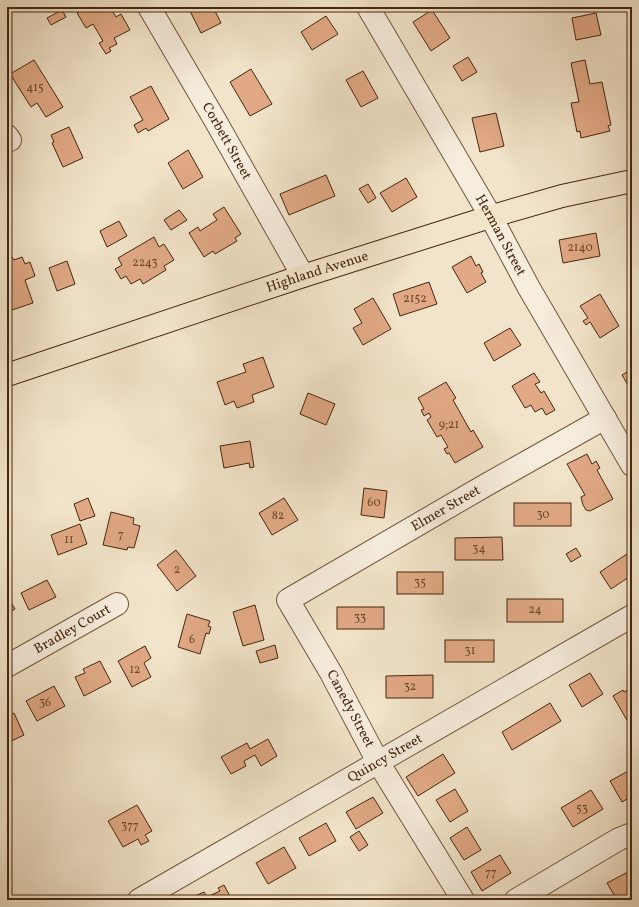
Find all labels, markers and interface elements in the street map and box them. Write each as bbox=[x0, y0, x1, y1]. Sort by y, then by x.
house number: 415 bbox=[26, 80, 44, 96]
street label: Corbett Street bbox=[197, 99, 256, 183]
street label: Herman Street bbox=[470, 191, 530, 280]
house number: 2140 bbox=[567, 240, 593, 256]
street label: Highland Avenue bbox=[264, 246, 371, 297]
house number: 2243 bbox=[132, 255, 158, 271]
house number: 2152 bbox=[403, 291, 427, 307]
house number: 9;21 bbox=[439, 417, 459, 433]
street label: Elmer Street bbox=[408, 481, 484, 536]
house number: 60 bbox=[367, 495, 381, 511]
house number: 30 bbox=[536, 507, 550, 523]
house number: 82 bbox=[272, 508, 284, 524]
house number: 7 bbox=[118, 527, 124, 543]
house number: 11 bbox=[64, 532, 74, 548]
house number: 34 bbox=[472, 541, 486, 557]
house number: 2 bbox=[174, 562, 180, 578]
house number: 35 bbox=[414, 575, 426, 591]
street label: Bradley Court bbox=[30, 600, 114, 658]
house number: 24 bbox=[528, 602, 542, 618]
house number: 33 bbox=[354, 610, 366, 626]
house number: 6 bbox=[189, 632, 195, 648]
house number: 31 bbox=[465, 643, 475, 659]
house number: 12 bbox=[129, 662, 141, 678]
street label: Canedy Street bbox=[322, 667, 379, 751]
house number: 32 bbox=[404, 679, 416, 695]
house number: 36 bbox=[39, 695, 51, 711]
street label: Quincy Street bbox=[344, 729, 426, 787]
house number: 53 bbox=[576, 801, 588, 817]
house number: 377 bbox=[121, 818, 139, 834]
house number: 77 bbox=[485, 865, 497, 881]

